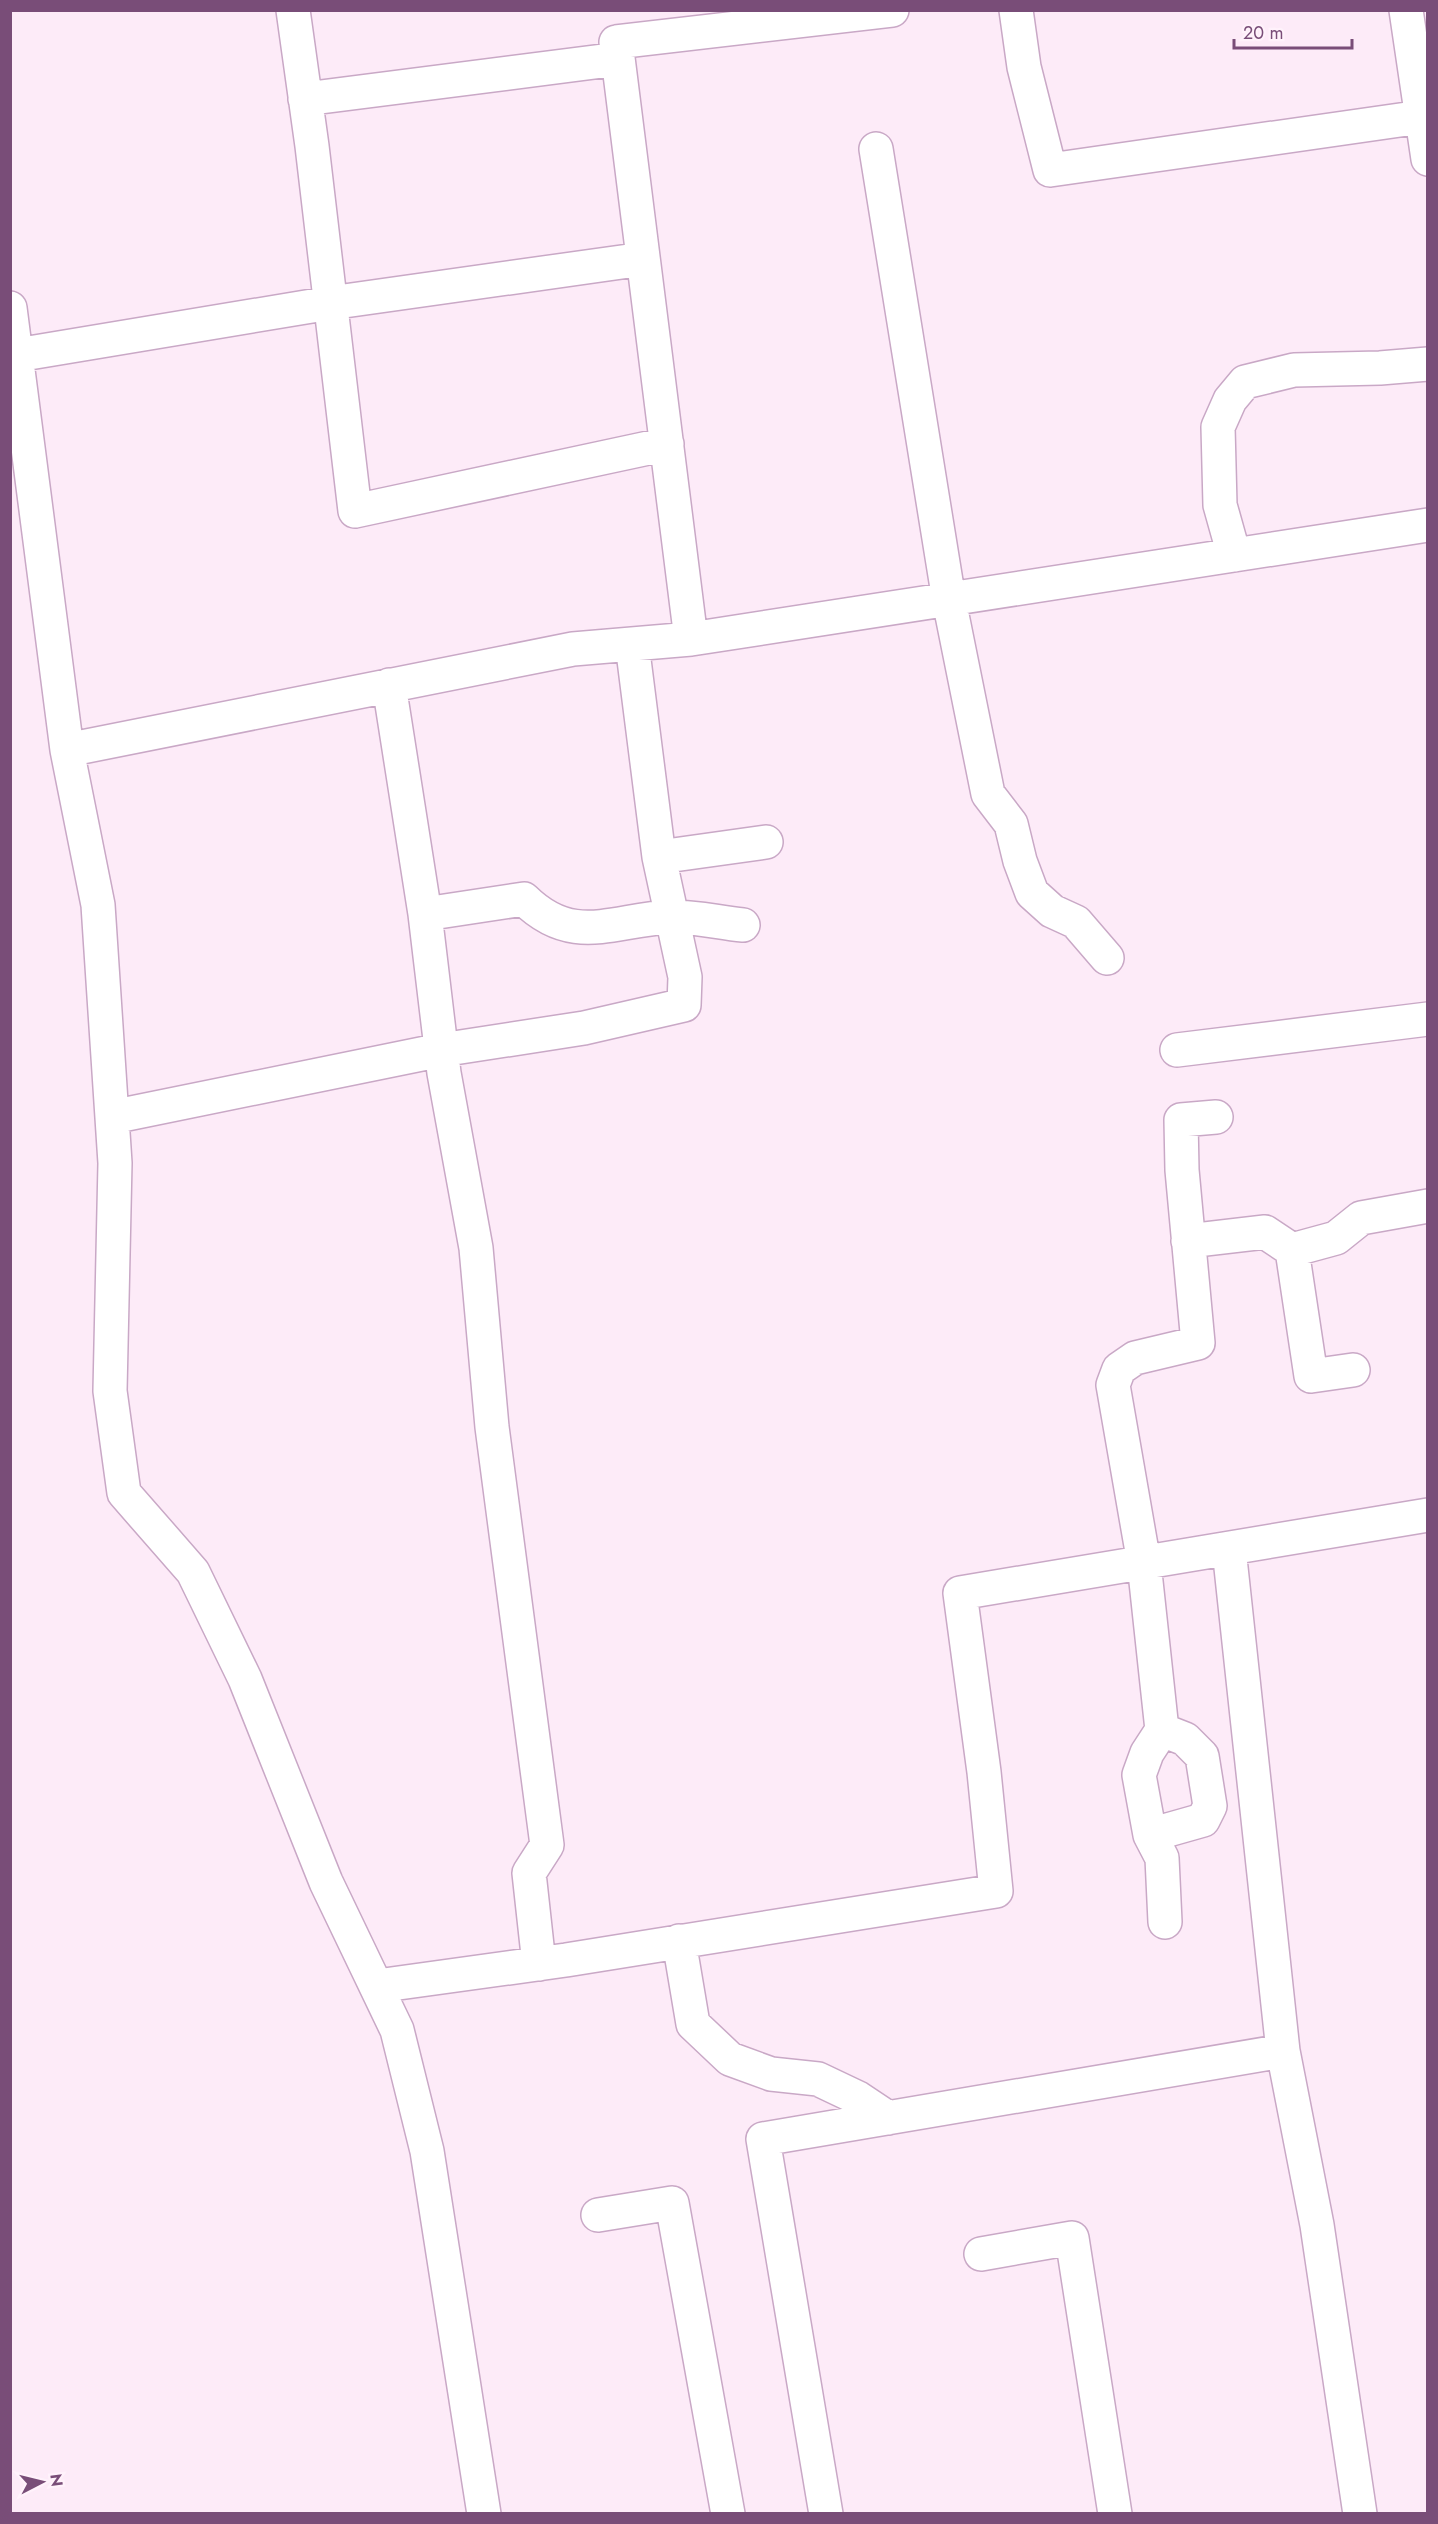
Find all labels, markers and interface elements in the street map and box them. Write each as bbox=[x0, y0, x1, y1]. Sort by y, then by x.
scale bar bbox=[1234, 12, 1352, 50]
text: 20 m bbox=[1243, 20, 1283, 46]
north arrow bbox=[12, 2452, 72, 2512]
text: N bbox=[44, 2473, 69, 2488]

